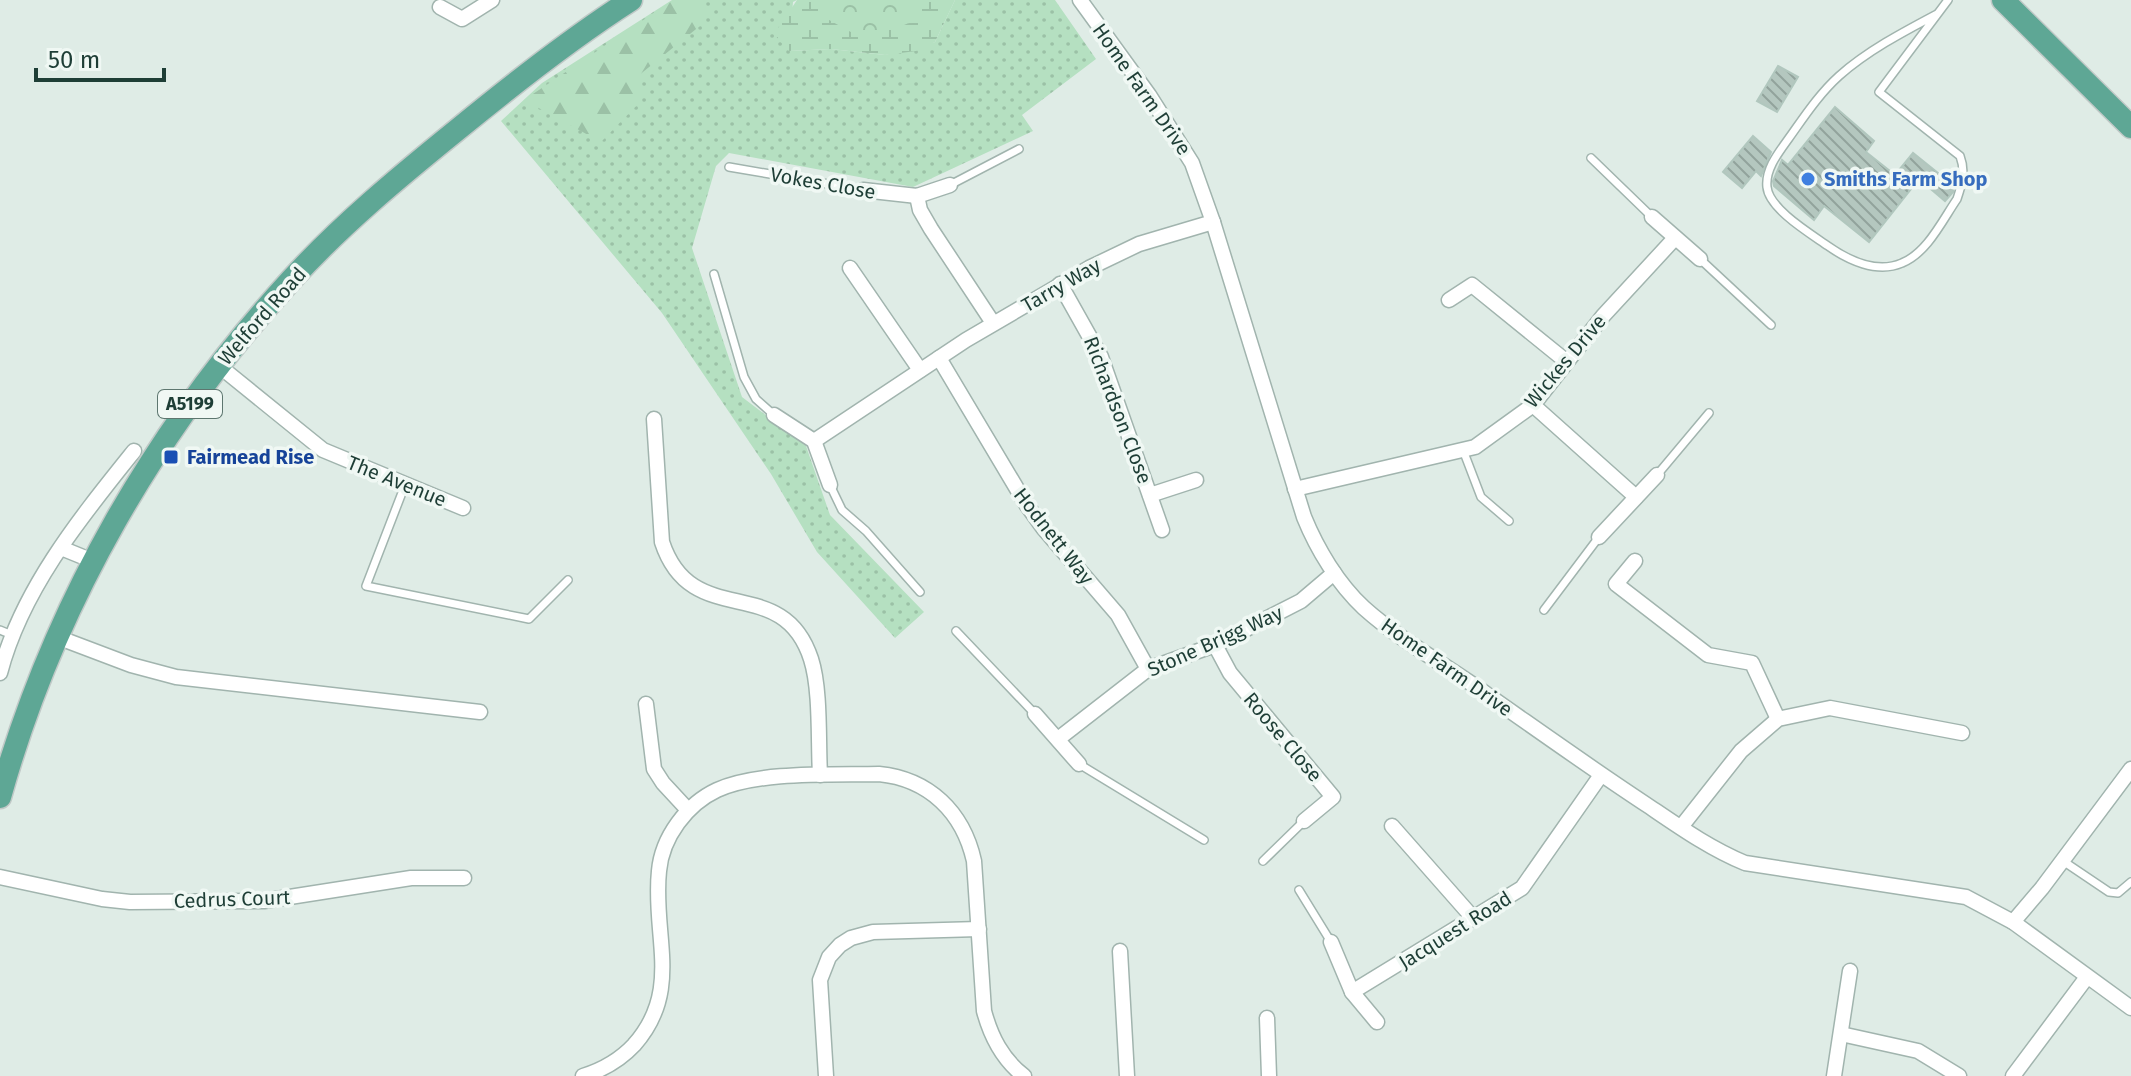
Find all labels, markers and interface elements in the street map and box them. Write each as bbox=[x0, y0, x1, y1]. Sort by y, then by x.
street label: Home Farm Drive bbox=[1088, 19, 1196, 159]
scale bar bbox=[36, 32, 164, 82]
text: 50 m bbox=[48, 46, 100, 74]
street label: Vokes Close bbox=[768, 162, 878, 204]
place label: Smiths Farm Shop bbox=[1824, 167, 1987, 191]
marker: Smiths Farm Shop bbox=[1799, 170, 1817, 188]
street label: Tarry Way bbox=[1017, 253, 1105, 317]
street label: Welford Road bbox=[213, 262, 311, 370]
street label: Wickes Drive bbox=[1519, 310, 1611, 412]
street label: Richardson Close bbox=[1079, 333, 1157, 487]
road number: A5199 bbox=[158, 390, 222, 418]
place label: Fairmead Rise bbox=[187, 445, 314, 469]
marker: Fairmead Rise bbox=[162, 448, 180, 466]
street label: The Avenue bbox=[344, 450, 450, 512]
street label: Hodnett Way bbox=[1009, 483, 1099, 589]
street label: Stone Brigg Way bbox=[1144, 600, 1286, 682]
street label: Home Farm Drive bbox=[1377, 613, 1517, 721]
street label: Roose Close bbox=[1239, 687, 1327, 787]
street label: Cedrus Court bbox=[173, 885, 292, 913]
street label: Jacquest Road bbox=[1394, 886, 1516, 974]

